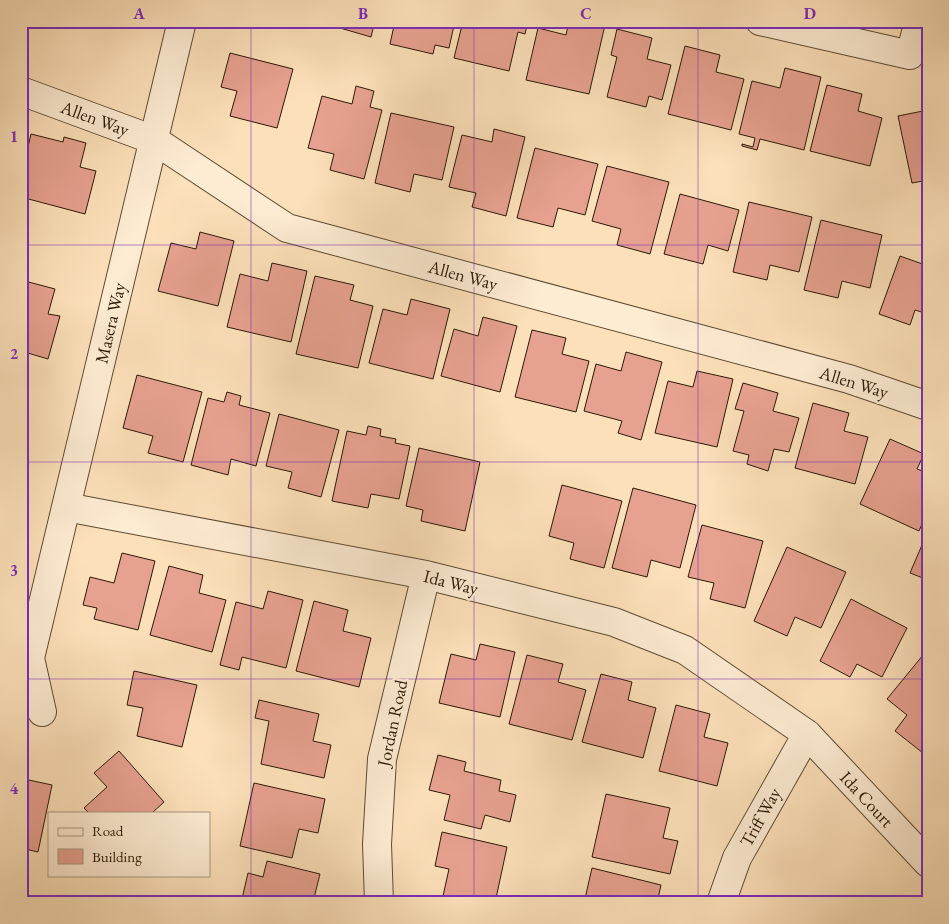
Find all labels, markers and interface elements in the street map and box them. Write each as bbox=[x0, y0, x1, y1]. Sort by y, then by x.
text: A bbox=[132, 3, 145, 24]
text: B bbox=[358, 3, 368, 24]
text: C bbox=[580, 3, 592, 24]
text: D bbox=[804, 3, 816, 24]
street label: Allen Way bbox=[57, 95, 132, 141]
text: 1 bbox=[10, 126, 18, 147]
street label: Allen Way bbox=[425, 254, 500, 295]
street label: Masera Way bbox=[90, 280, 130, 366]
text: 2 bbox=[10, 343, 19, 364]
street label: Allen Way bbox=[816, 360, 891, 403]
text: 3 bbox=[10, 560, 18, 581]
street label: Ida Way bbox=[421, 564, 481, 600]
street label: Jordan Road bbox=[371, 677, 413, 770]
street label: Ida Court bbox=[835, 766, 899, 832]
text: 4 bbox=[10, 778, 19, 799]
street label: Triff Way bbox=[734, 783, 786, 851]
legend bbox=[48, 812, 210, 876]
text: Road bbox=[92, 821, 124, 840]
text: Building bbox=[92, 847, 142, 866]

